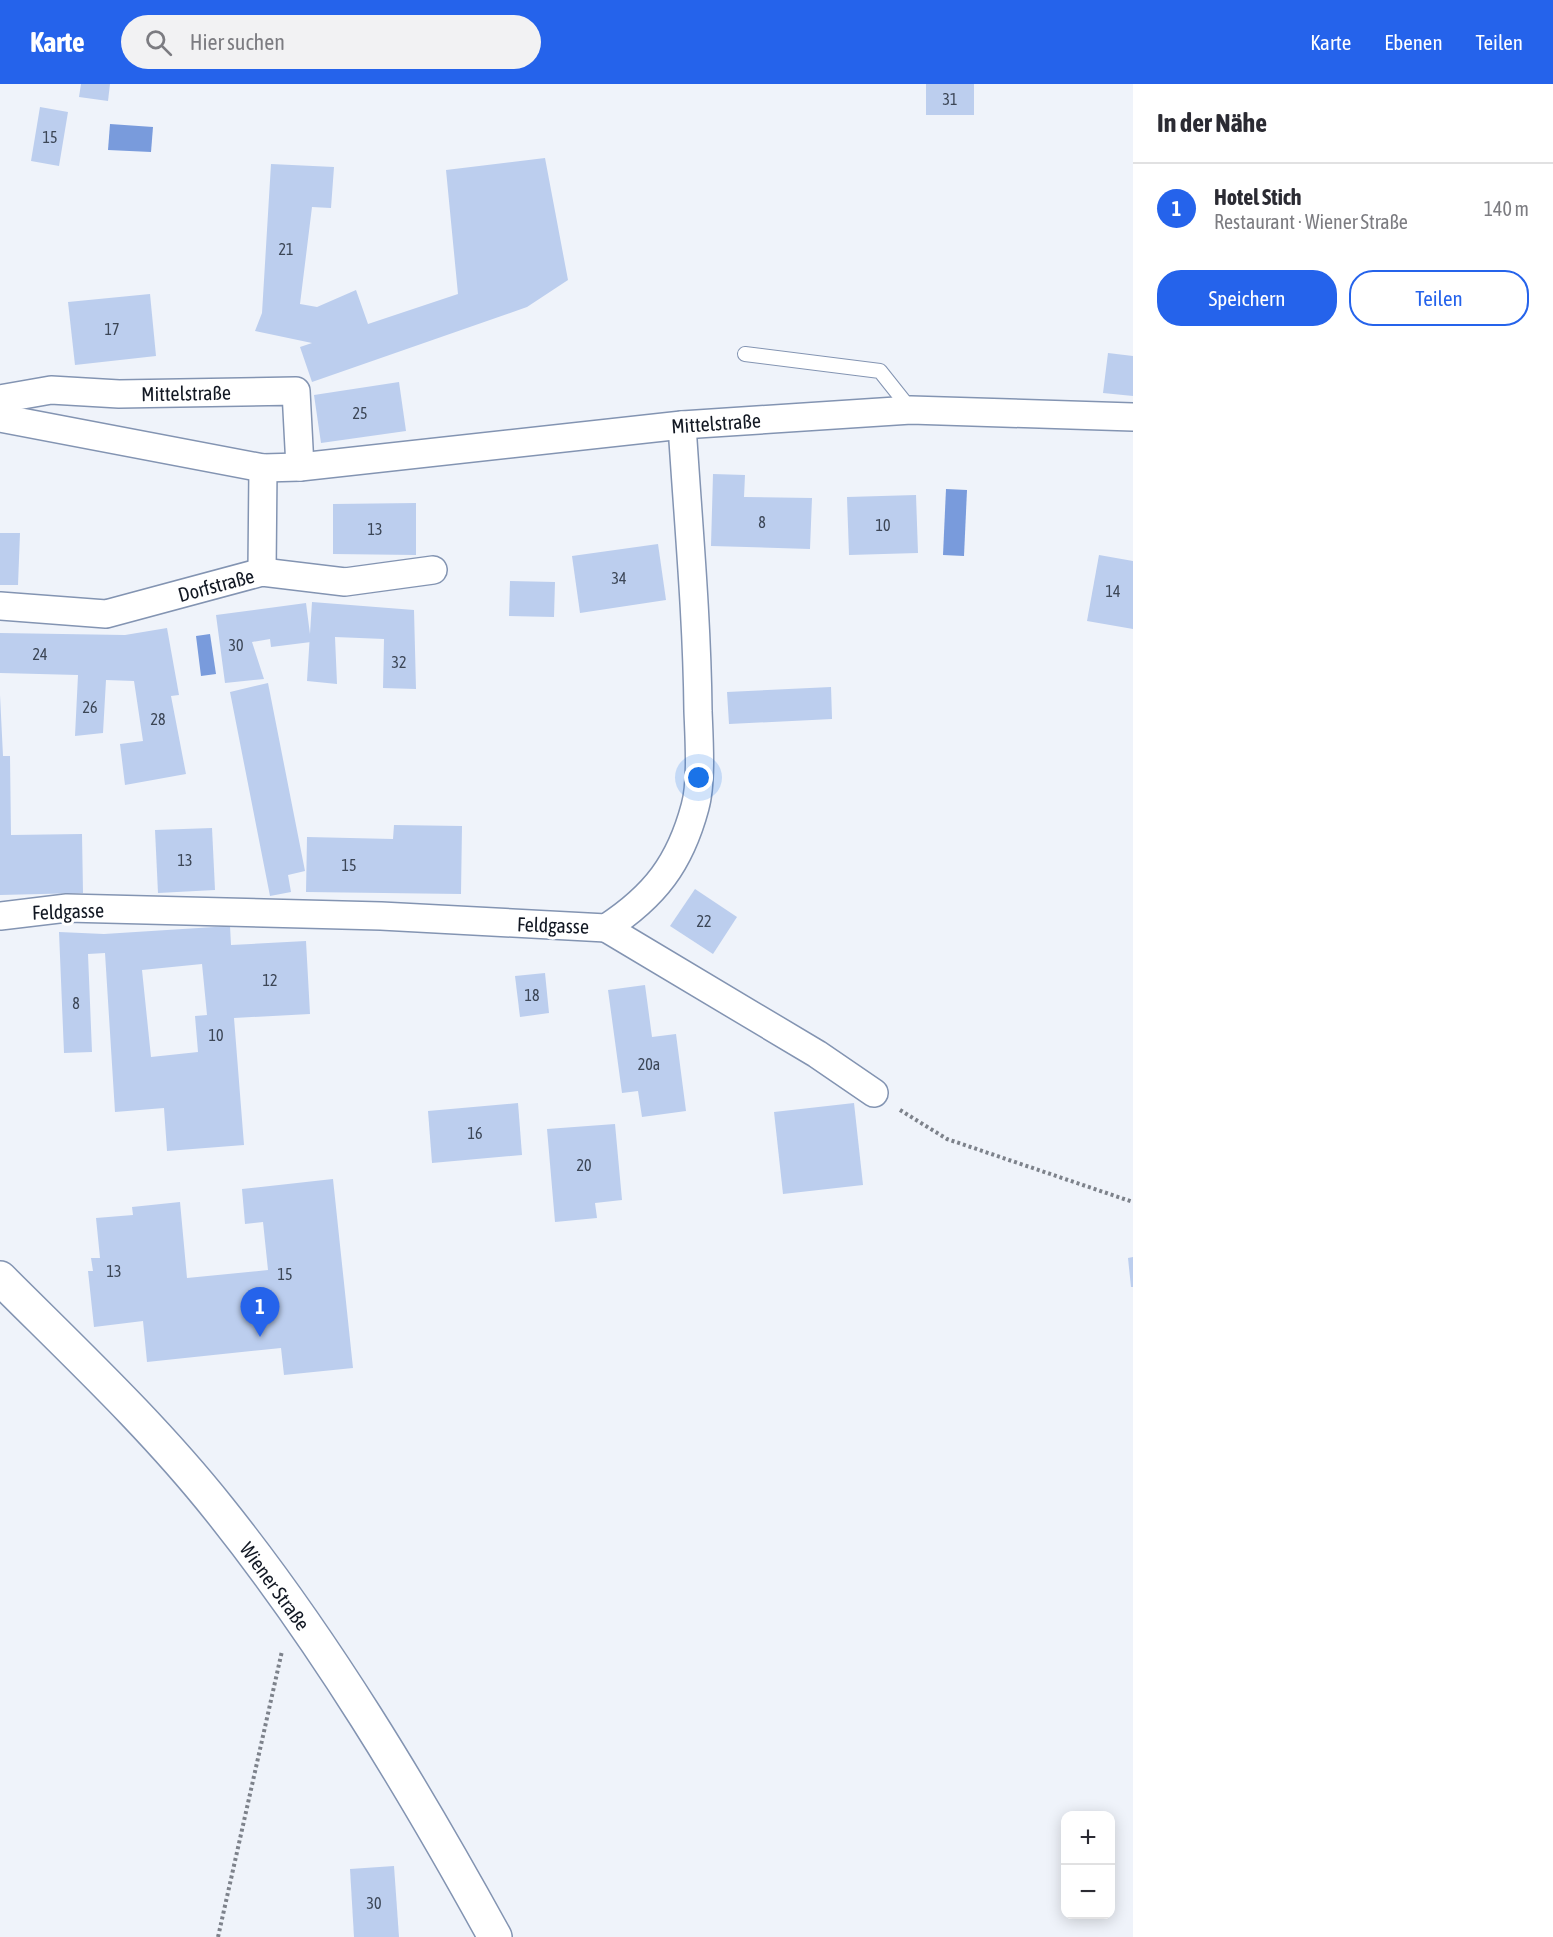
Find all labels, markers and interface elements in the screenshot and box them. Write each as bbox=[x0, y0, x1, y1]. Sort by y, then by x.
search box bbox=[121, 15, 541, 69]
text: Karte bbox=[30, 26, 85, 58]
icon: search bbox=[142, 26, 175, 59]
text: Hier suchen bbox=[190, 29, 285, 55]
text: Karte bbox=[1310, 30, 1351, 54]
text: Ebenen bbox=[1384, 30, 1443, 54]
text: Teilen bbox=[1476, 30, 1523, 54]
house number: 31 bbox=[942, 90, 958, 108]
text: In der Nähe bbox=[1157, 108, 1267, 138]
house number: 15 bbox=[42, 128, 58, 146]
text: Hotel Stich bbox=[1214, 184, 1302, 210]
text: 1 bbox=[1172, 197, 1181, 220]
text: 140 m bbox=[1484, 197, 1529, 220]
text: Restaurant · Wiener Straße bbox=[1214, 210, 1408, 233]
house number: 21 bbox=[278, 240, 294, 258]
button: Speichern bbox=[1157, 270, 1337, 326]
button: Teilen bbox=[1349, 270, 1529, 326]
house number: 17 bbox=[104, 320, 120, 338]
street label: Mittelstraße bbox=[141, 381, 231, 405]
house number: 25 bbox=[352, 404, 368, 422]
street label: Mittelstraße bbox=[670, 408, 762, 438]
house number: 8 bbox=[758, 513, 766, 531]
house number: 10 bbox=[875, 516, 891, 534]
house number: 13 bbox=[367, 520, 383, 538]
street label: Dorfstraße bbox=[175, 564, 257, 606]
house number: 34 bbox=[611, 569, 627, 587]
house number: 14 bbox=[1105, 582, 1121, 600]
house number: 30 bbox=[228, 636, 244, 654]
house number: 24 bbox=[32, 645, 48, 663]
house number: 32 bbox=[391, 653, 407, 671]
house number: 26 bbox=[82, 698, 98, 716]
house number: 28 bbox=[150, 710, 166, 728]
your location bbox=[684, 763, 713, 792]
house number: 13 bbox=[177, 851, 193, 869]
house number: 15 bbox=[341, 856, 357, 874]
street label: Feldgasse bbox=[32, 898, 104, 924]
street label: Feldgasse bbox=[517, 912, 589, 938]
house number: 22 bbox=[696, 912, 712, 930]
house number: 12 bbox=[262, 971, 278, 989]
house number: 18 bbox=[524, 986, 540, 1004]
house number: 8 bbox=[72, 994, 80, 1012]
house number: 10 bbox=[208, 1026, 224, 1044]
house number: 20a bbox=[638, 1055, 660, 1073]
house number: 16 bbox=[467, 1124, 483, 1142]
house number: 20 bbox=[576, 1156, 592, 1174]
house number: 13 bbox=[106, 1262, 122, 1280]
house number: 15 bbox=[277, 1265, 293, 1283]
pin: 1 bbox=[240, 1288, 280, 1337]
street label: Wiener Straße bbox=[235, 1538, 315, 1634]
map controls bbox=[1061, 1811, 1115, 1919]
button: + bbox=[1061, 1811, 1115, 1865]
button: − bbox=[1061, 1865, 1115, 1919]
house number: 30 bbox=[366, 1894, 382, 1912]

